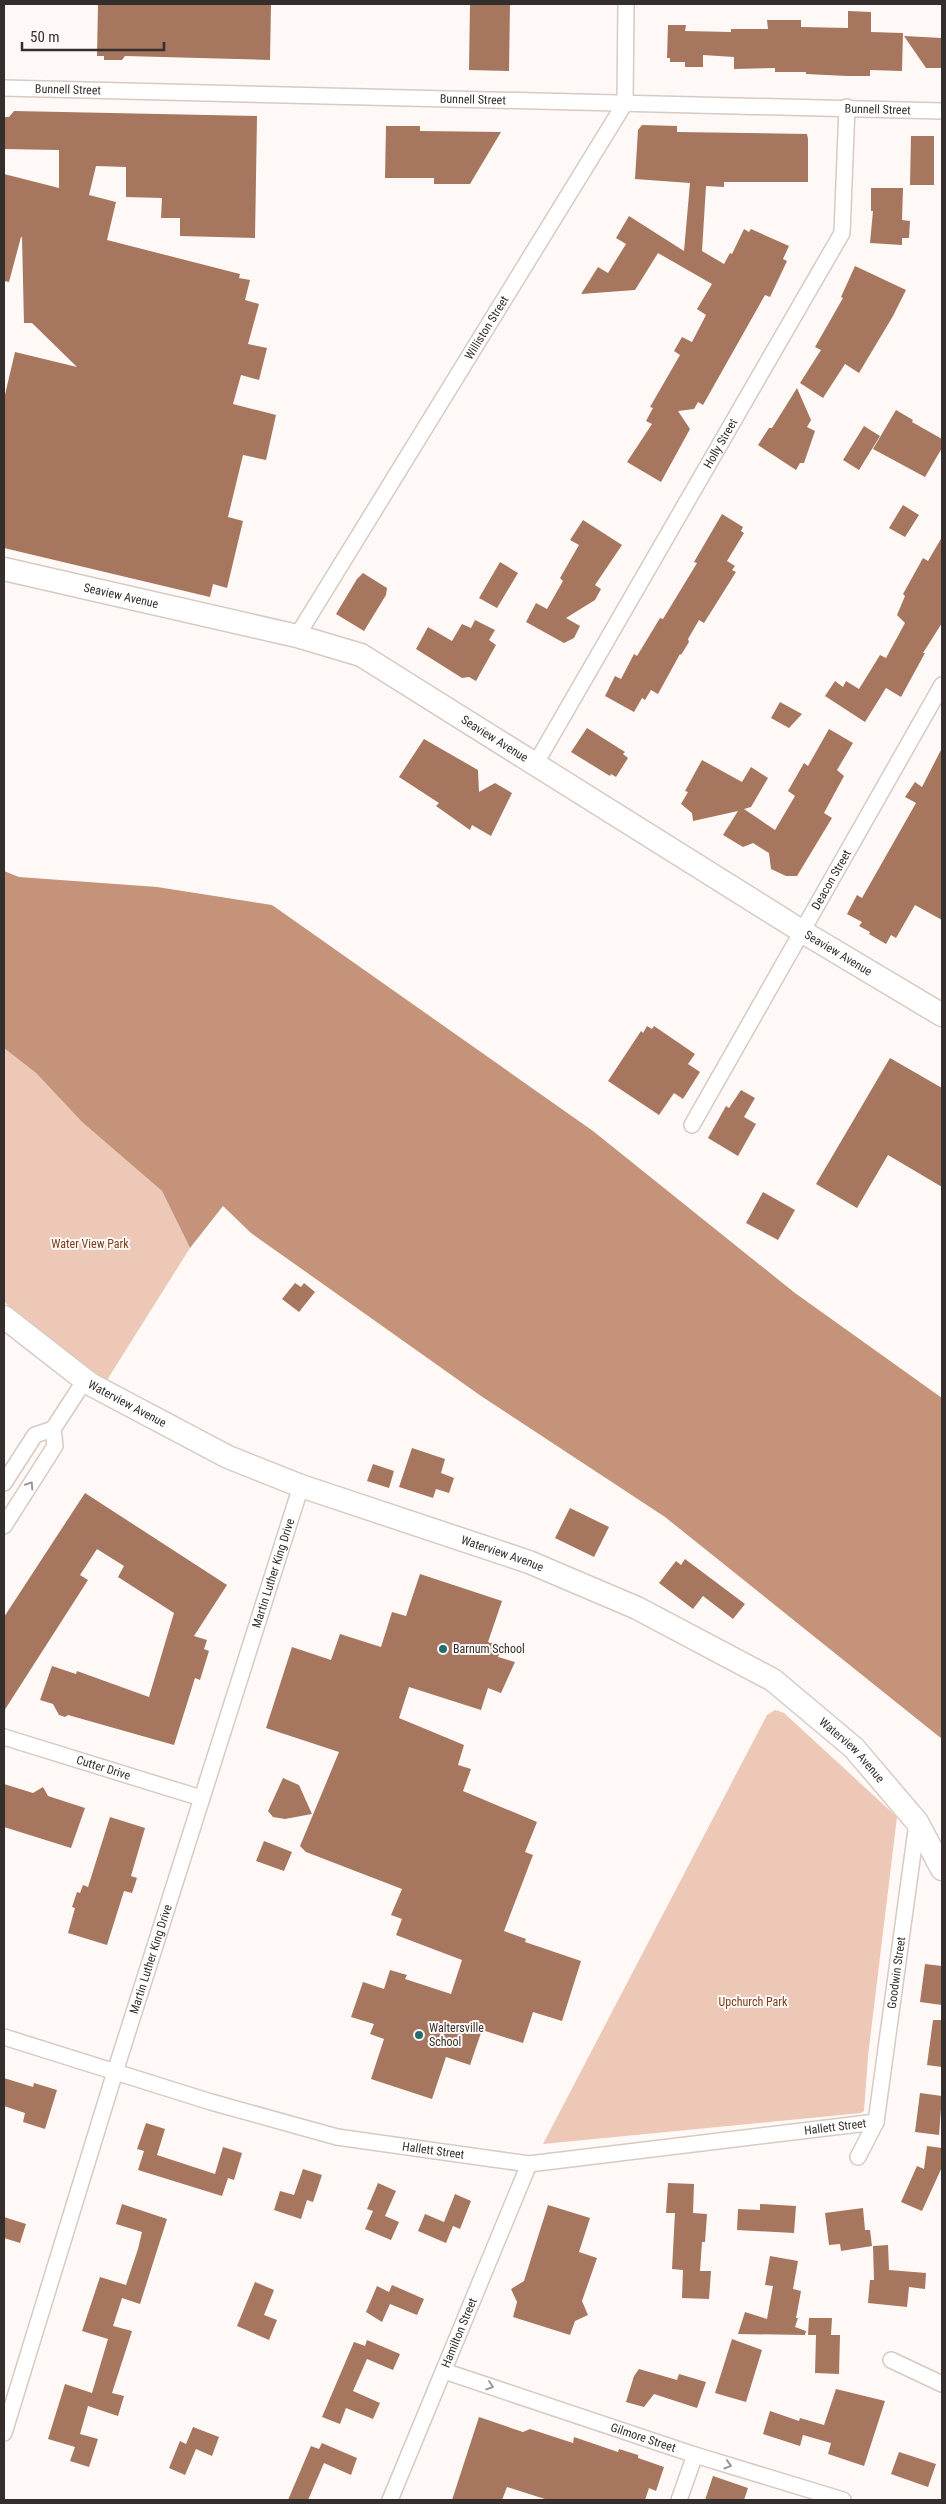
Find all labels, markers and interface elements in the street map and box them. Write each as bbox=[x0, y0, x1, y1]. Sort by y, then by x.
scale bar bbox=[22, 20, 165, 52]
text: 50 m bbox=[30, 28, 60, 46]
street label: Bunnell Street bbox=[35, 82, 102, 97]
street label: Bunnell Street bbox=[440, 92, 506, 107]
street label: Bunnell Street bbox=[845, 102, 911, 117]
street label: Williston Street bbox=[462, 293, 512, 362]
street label: Holly Street bbox=[701, 416, 741, 471]
street label: Seaview Avenue bbox=[82, 580, 160, 611]
street label: Seaview Avenue bbox=[459, 713, 531, 765]
street label: Deacon Street bbox=[809, 847, 854, 912]
street label: Seaview Avenue bbox=[802, 927, 875, 979]
park label: Water View Park bbox=[51, 1237, 129, 1251]
street label: Waterview Avenue bbox=[86, 1377, 169, 1430]
one-way arrow bbox=[24, 1482, 33, 1491]
street label: Martin Luther King Drive bbox=[249, 1516, 297, 1630]
street label: Waterview Avenue bbox=[459, 1533, 546, 1575]
place label: Barnum School bbox=[453, 1642, 525, 1656]
marker: Barnum School bbox=[437, 1643, 449, 1655]
street label: Waterview Avenue bbox=[816, 1715, 888, 1786]
street label: Cutter Drive bbox=[75, 1753, 132, 1783]
street label: Martin Luther King Drive bbox=[127, 1902, 175, 2016]
street label: Goodwin Street bbox=[885, 1935, 908, 2010]
park label: Upchurch Park bbox=[719, 1995, 788, 2009]
place label: Waltersville School bbox=[429, 2021, 484, 2049]
marker: Waltersville School bbox=[413, 2029, 425, 2041]
street label: Hallett Street bbox=[803, 2116, 867, 2138]
street label: Hallett Street bbox=[401, 2139, 466, 2162]
street label: Hamilton Street bbox=[439, 2295, 480, 2370]
one-way arrow bbox=[486, 2381, 494, 2391]
street label: Gilmore Street bbox=[609, 2420, 678, 2455]
one-way arrow bbox=[723, 2460, 731, 2470]

